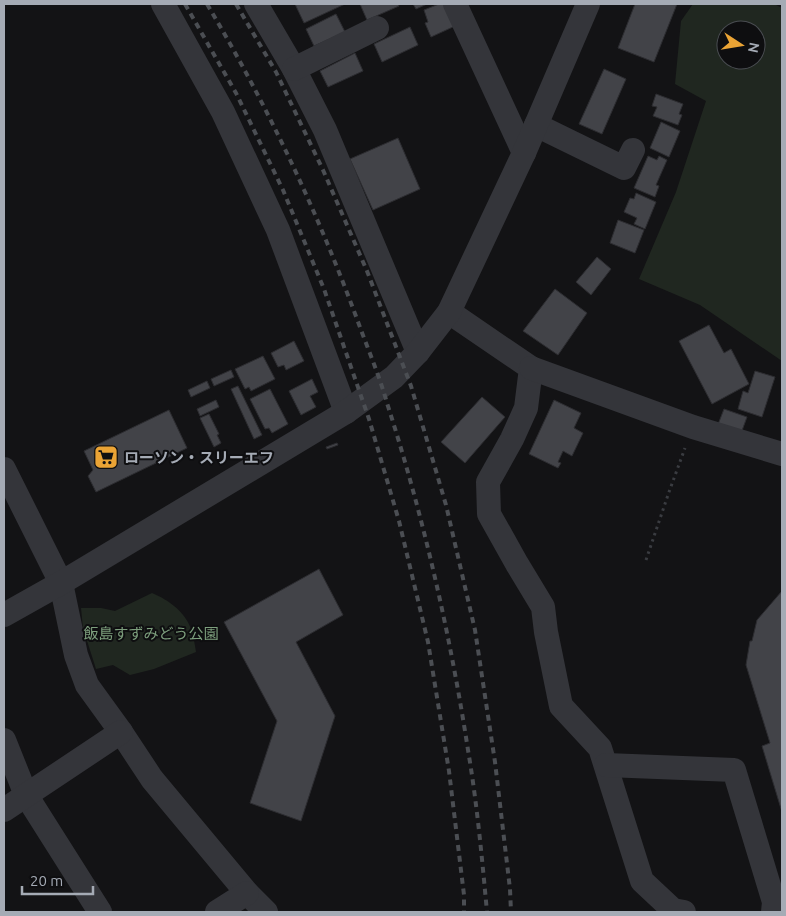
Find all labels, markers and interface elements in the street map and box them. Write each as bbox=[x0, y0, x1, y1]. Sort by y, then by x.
north arrow bbox=[716, 20, 766, 70]
text: N bbox=[745, 41, 763, 54]
supermarket icon: ローソン・スリーエフ bbox=[93, 444, 119, 470]
place label: ローソン・スリーエフ bbox=[124, 449, 274, 466]
park label: 飯島すずみどう公園 bbox=[83, 625, 219, 642]
scale bar bbox=[22, 864, 94, 896]
text: 20 m bbox=[30, 872, 63, 889]

